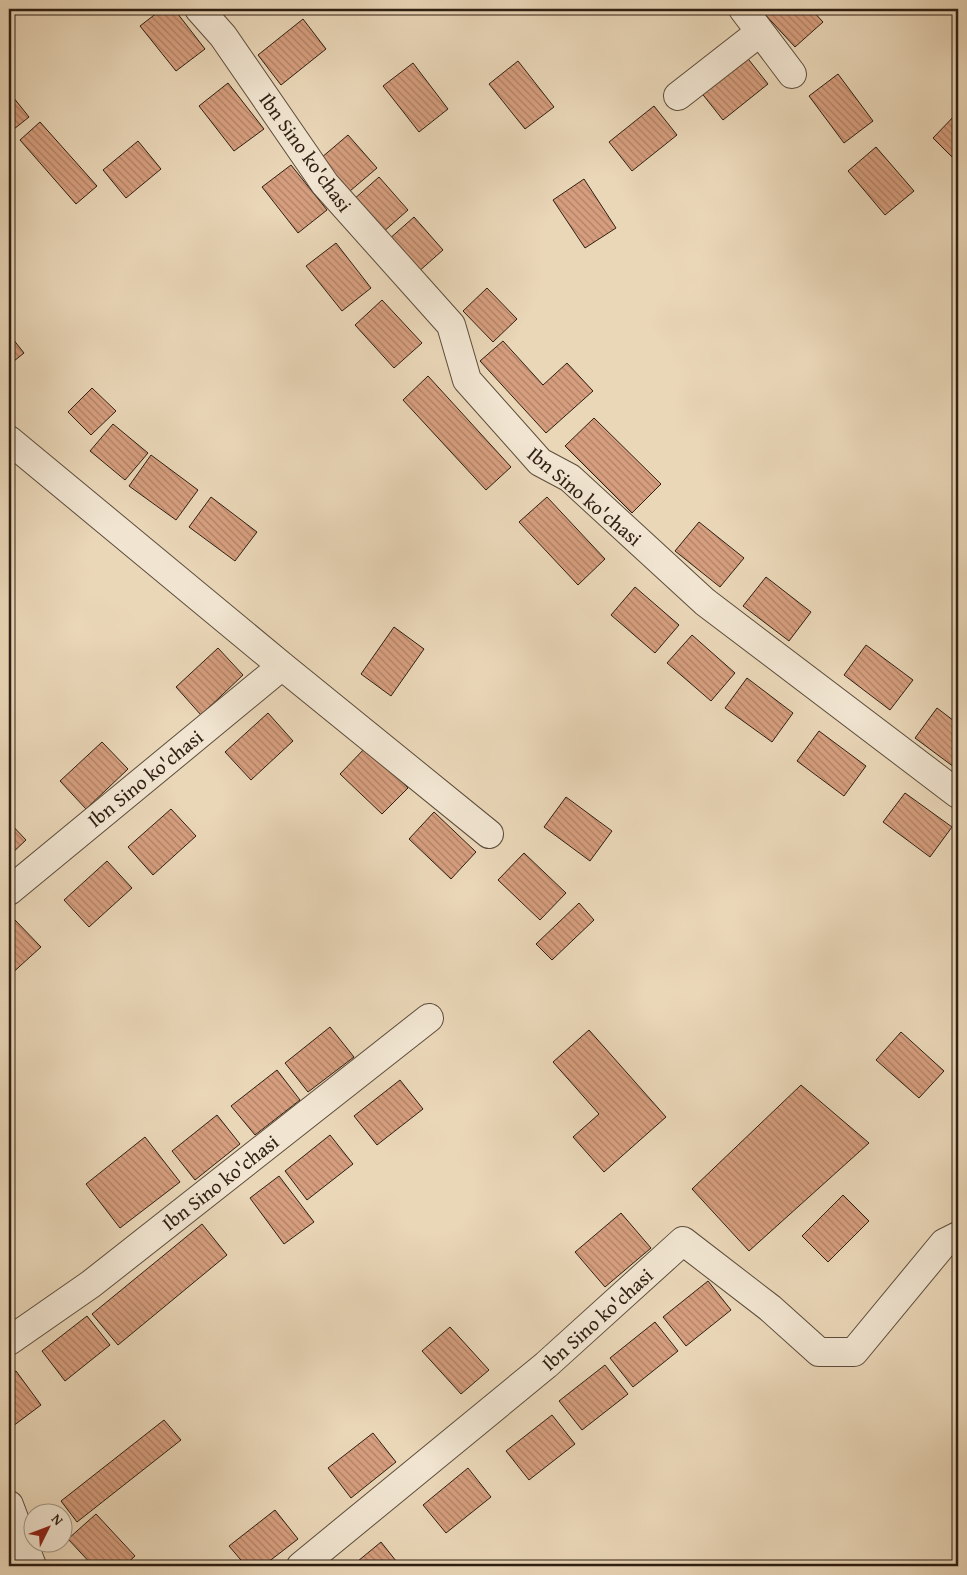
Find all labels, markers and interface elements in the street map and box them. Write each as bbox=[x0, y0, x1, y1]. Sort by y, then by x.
street label: Ibn Sino ko'chasi bbox=[253, 86, 359, 218]
street label: Ibn Sino ko'chasi bbox=[522, 439, 649, 553]
street label: Ibn Sino ko'chasi bbox=[81, 722, 209, 834]
street label: Ibn Sino ko'chasi bbox=[155, 1127, 285, 1237]
street label: Ibn Sino ko'chasi bbox=[535, 1261, 659, 1377]
north arrow bbox=[22, 1502, 72, 1552]
text: N bbox=[47, 1509, 69, 1530]

